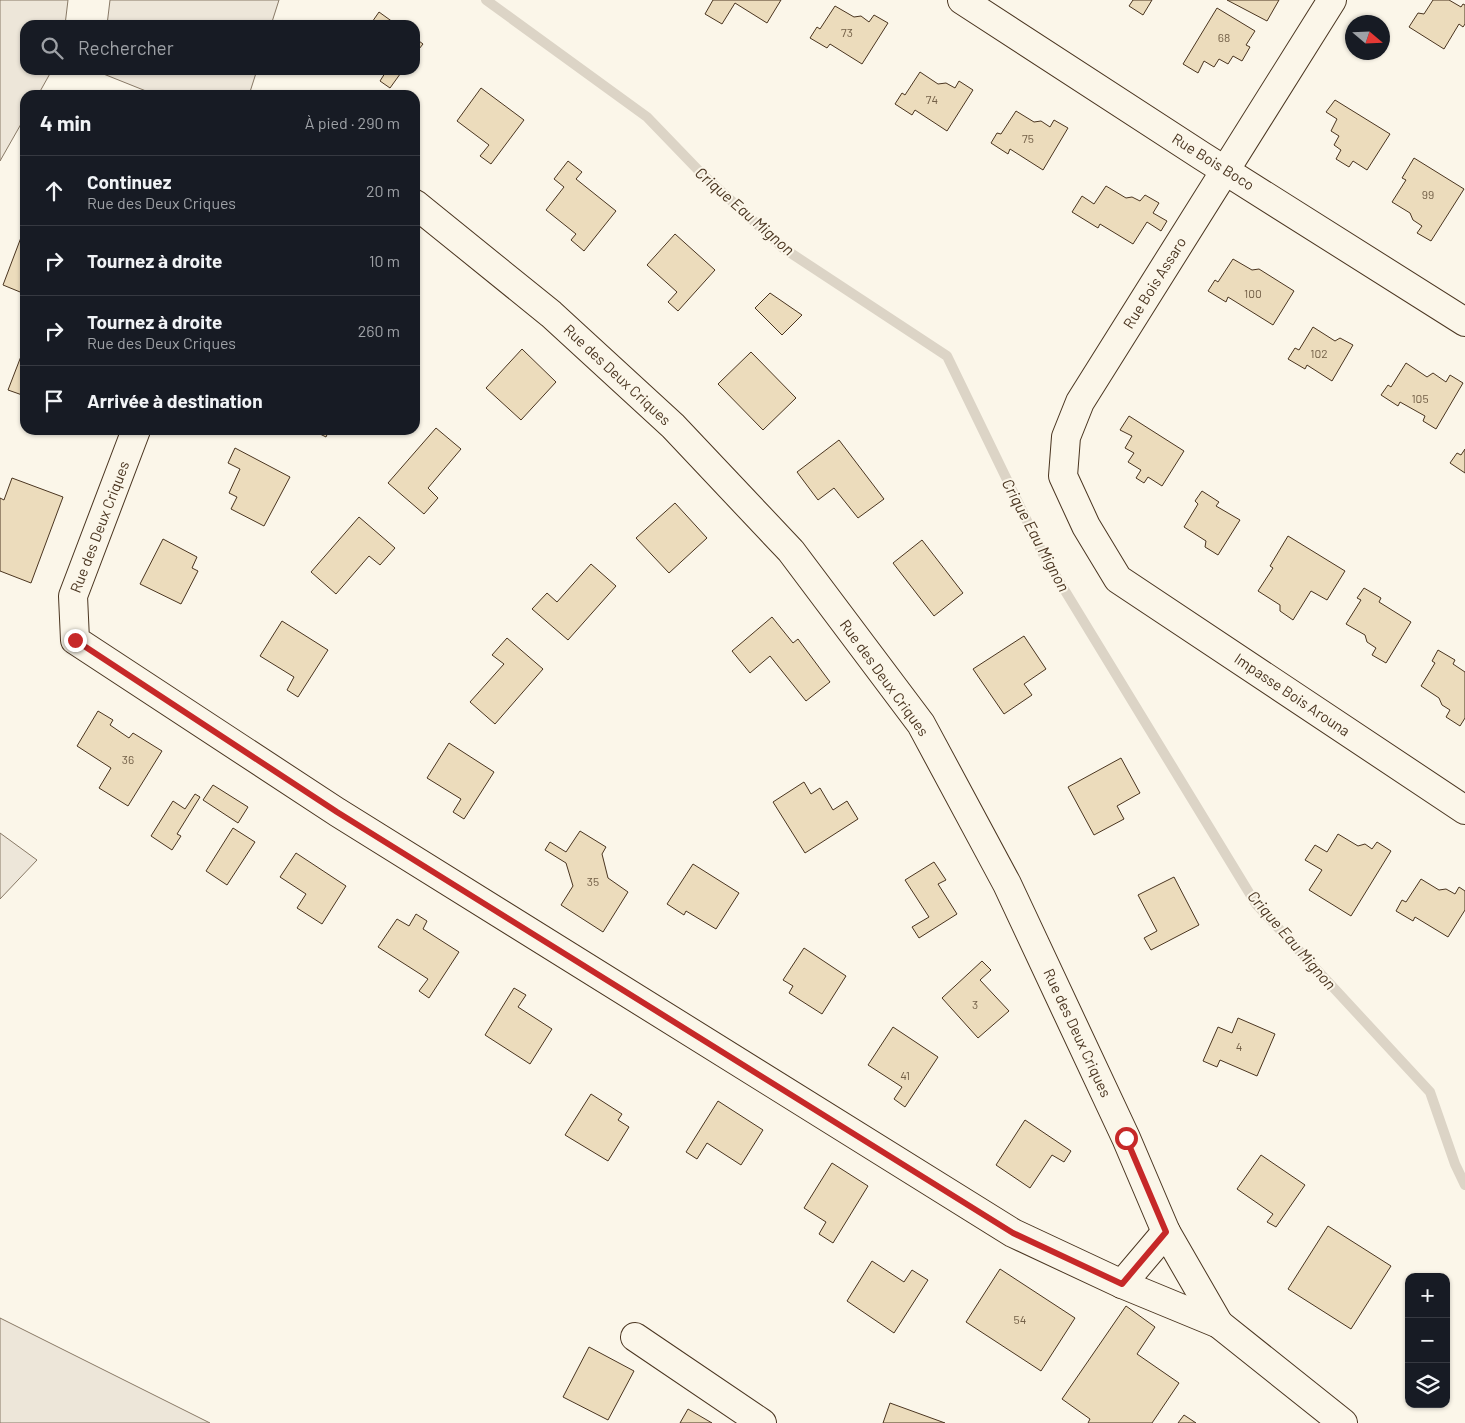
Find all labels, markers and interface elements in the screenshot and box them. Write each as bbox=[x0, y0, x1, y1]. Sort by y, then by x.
north arrow bbox=[1345, 15, 1390, 60]
search box bbox=[20, 20, 420, 75]
house number: 73 bbox=[841, 25, 853, 39]
house number: 68 bbox=[1218, 30, 1230, 44]
icon: search bbox=[38, 34, 66, 62]
text: Rechercher bbox=[78, 36, 174, 59]
house number: 74 bbox=[926, 92, 938, 106]
text: 4 min bbox=[40, 110, 91, 135]
text: À pied · 290 m bbox=[305, 113, 400, 132]
street label: Rue Bois Boco bbox=[1169, 129, 1258, 194]
house number: 75 bbox=[1022, 131, 1034, 145]
water label: Crique Eau Mignon bbox=[692, 162, 799, 259]
text: Continuez bbox=[87, 170, 171, 193]
icon: ahead bbox=[40, 177, 68, 205]
text: 20 m bbox=[366, 181, 400, 200]
house number: 99 bbox=[1422, 187, 1434, 201]
text: Rue des Deux Criques bbox=[87, 193, 236, 212]
street label: Rue Bois Assaro bbox=[1119, 233, 1189, 331]
icon: right bbox=[40, 247, 68, 275]
text: Tournez à droite bbox=[87, 249, 223, 272]
text: 10 m bbox=[369, 251, 400, 270]
house number: 100 bbox=[1244, 286, 1262, 300]
text: Tournez à droite bbox=[87, 310, 223, 333]
icon: right bbox=[40, 317, 68, 345]
street label: Rue des Deux Criques bbox=[560, 320, 675, 429]
text: 260 m bbox=[358, 321, 400, 340]
text: Rue des Deux Criques bbox=[87, 333, 236, 352]
house number: 102 bbox=[1310, 346, 1328, 360]
icon: arrive bbox=[40, 387, 68, 415]
text: Arrivée à destination bbox=[87, 389, 263, 412]
house number: 105 bbox=[1411, 391, 1429, 405]
street label: Rue des Deux Criques bbox=[66, 458, 133, 595]
water label: Crique Eau Mignon bbox=[999, 475, 1074, 594]
street label: Rue des Deux Criques bbox=[836, 616, 933, 739]
route end bbox=[64, 629, 87, 652]
street label: Impasse Bois Arouna bbox=[1231, 649, 1354, 740]
house number: 36 bbox=[122, 752, 134, 766]
house number: 35 bbox=[587, 874, 599, 888]
water label: Crique Eau Mignon bbox=[1244, 886, 1341, 993]
street label: Rue des Deux Criques bbox=[1040, 965, 1116, 1100]
house number: 3 bbox=[972, 997, 978, 1011]
house number: 4 bbox=[1236, 1039, 1242, 1053]
house number: 41 bbox=[900, 1068, 910, 1082]
route start bbox=[1115, 1127, 1138, 1150]
map controls bbox=[1405, 1273, 1450, 1408]
button: + bbox=[1405, 1273, 1450, 1318]
house number: 54 bbox=[1014, 1312, 1026, 1326]
button: − bbox=[1405, 1318, 1450, 1363]
button: layers bbox=[1405, 1363, 1450, 1408]

